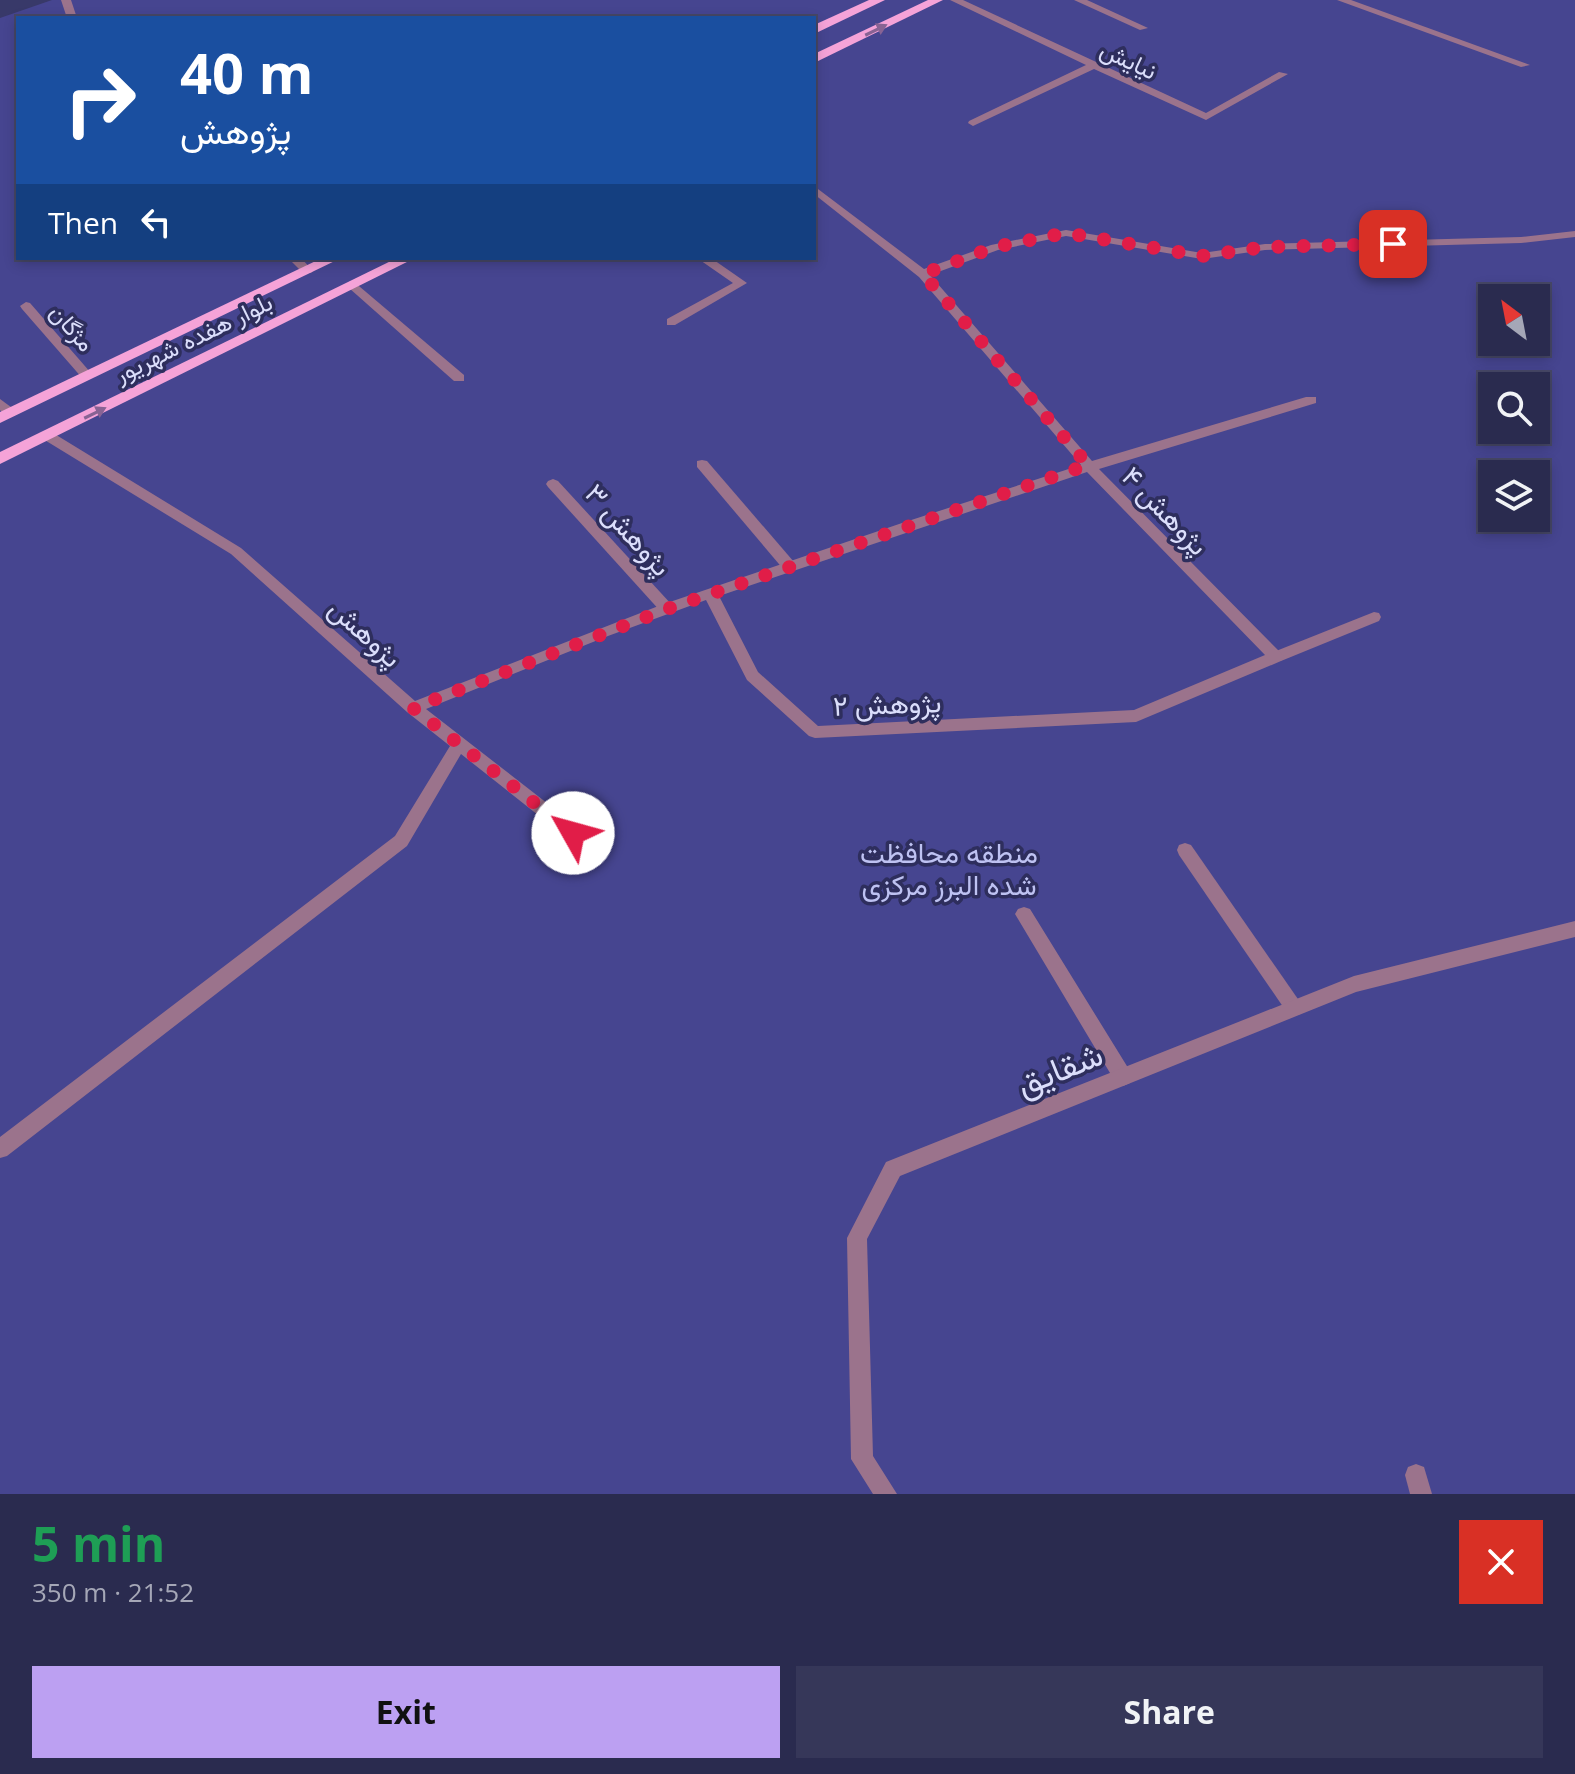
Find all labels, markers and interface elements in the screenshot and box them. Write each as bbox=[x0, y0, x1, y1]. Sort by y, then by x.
one-way arrow bbox=[864, 23, 887, 37]
street label: نیایش bbox=[1095, 32, 1163, 86]
text: 40 m bbox=[180, 34, 314, 110]
icon: right bbox=[48, 48, 152, 152]
text: پژوهش bbox=[180, 106, 291, 155]
icon: left bbox=[134, 200, 178, 244]
text: Then bbox=[48, 202, 118, 243]
pin bbox=[1359, 210, 1427, 278]
icon: arrive bbox=[1371, 222, 1415, 266]
street label: بلوار هفده شهریور bbox=[108, 284, 278, 390]
north arrow bbox=[1478, 284, 1550, 356]
map controls bbox=[1478, 284, 1550, 532]
street label: مژگان bbox=[43, 296, 103, 358]
button: search bbox=[1478, 372, 1550, 444]
one-way arrow bbox=[84, 406, 107, 419]
street label: پژوهش ۴ bbox=[1113, 457, 1218, 563]
button: layers bbox=[1478, 460, 1550, 532]
street label: پژوهش ۳ bbox=[577, 475, 681, 584]
street label: پژوهش bbox=[320, 589, 411, 676]
street label: پژوهش ۲ bbox=[832, 682, 942, 725]
position arrow bbox=[531, 791, 615, 875]
park label: منطقه محافظت شده البرز مرکزی bbox=[860, 833, 1038, 903]
street label: شقایق bbox=[1009, 1030, 1109, 1106]
text: 5 min bbox=[32, 1511, 165, 1576]
button: close bbox=[1459, 1520, 1543, 1604]
text: 350 m · 21:52 bbox=[32, 1574, 194, 1610]
button: Exit bbox=[32, 1666, 780, 1758]
button: Share bbox=[796, 1666, 1543, 1758]

